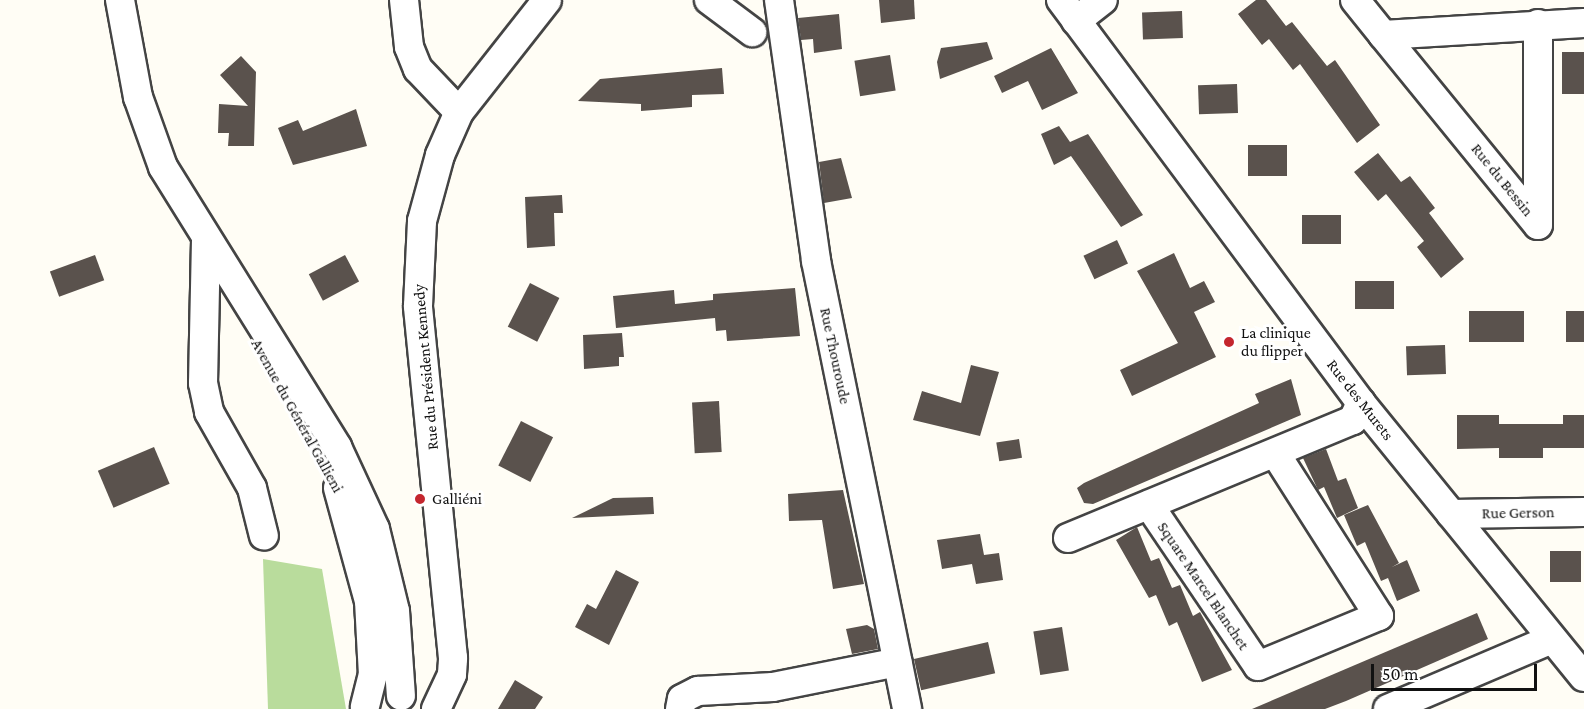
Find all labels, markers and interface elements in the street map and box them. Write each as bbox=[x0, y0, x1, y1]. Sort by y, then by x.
street label: Rue du Bessin bbox=[1467, 140, 1537, 220]
street label: Rue du Président Kennedy bbox=[409, 283, 443, 451]
street label: Rue Thouroude bbox=[815, 306, 855, 406]
place label: La clinique du flipper bbox=[1241, 323, 1311, 361]
marker: La clinique du flipper bbox=[1222, 335, 1236, 349]
street label: Avenue du Général Gallieni bbox=[247, 336, 347, 496]
street label: Rue des Murets bbox=[1322, 356, 1398, 444]
place label: Galliéni bbox=[432, 489, 482, 509]
marker: Galliéni bbox=[413, 492, 427, 506]
street label: Rue Gerson bbox=[1481, 503, 1555, 523]
street label: Square Marcel Blanchet bbox=[1153, 518, 1253, 654]
scale bar bbox=[1374, 652, 1540, 690]
text: 50 m bbox=[1382, 664, 1419, 684]

